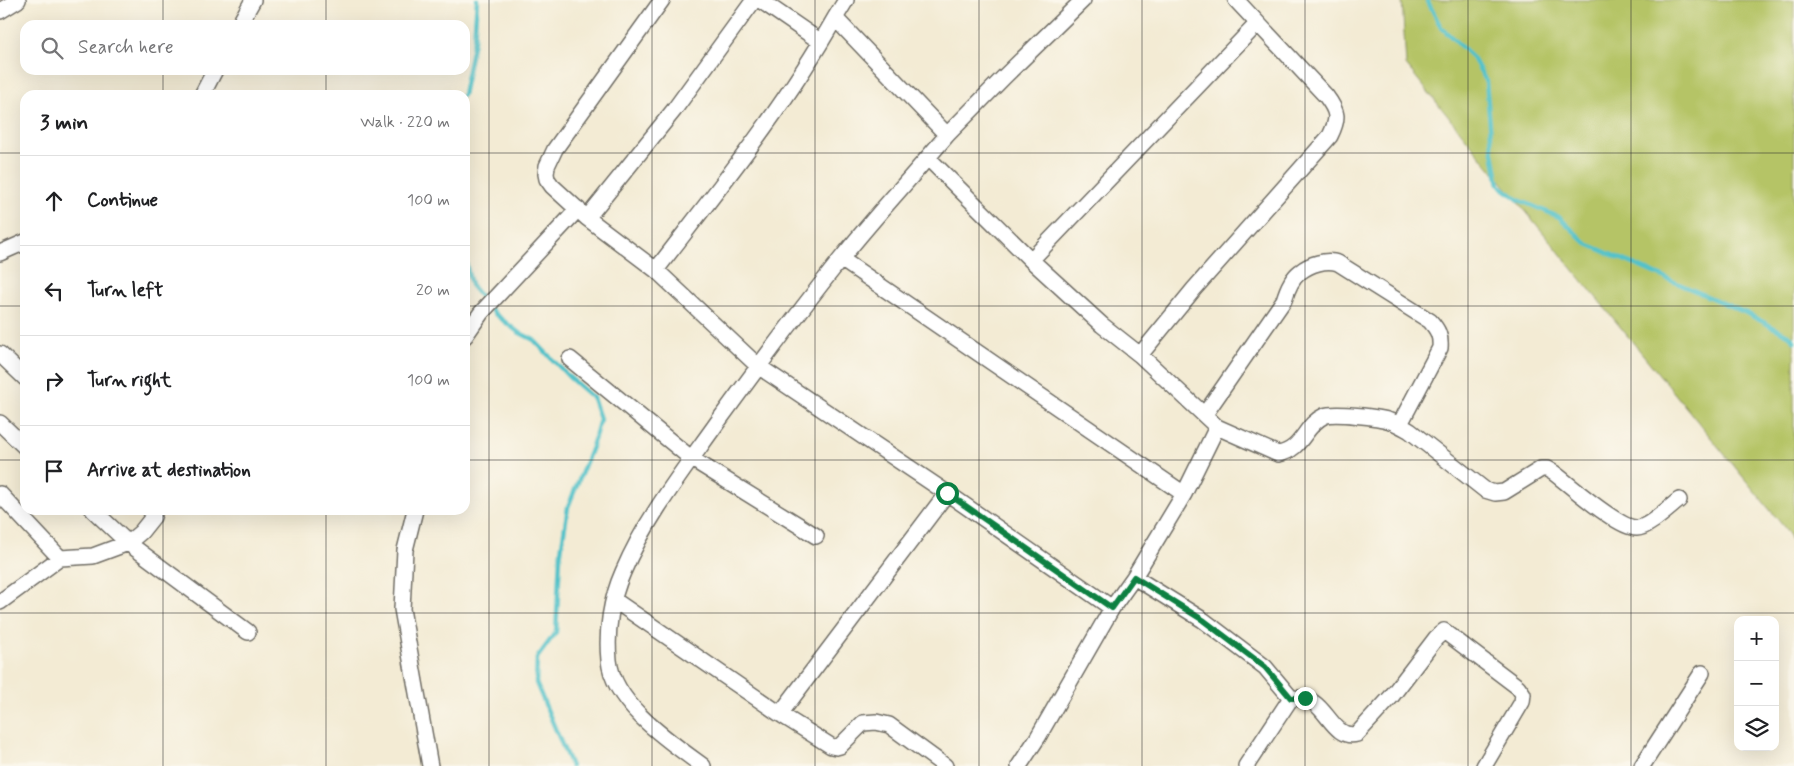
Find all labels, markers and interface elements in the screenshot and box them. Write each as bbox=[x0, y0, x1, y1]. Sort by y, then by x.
search box bbox=[20, 20, 470, 75]
icon: search bbox=[38, 34, 66, 62]
text: Search here bbox=[78, 35, 174, 60]
text: 3 min bbox=[40, 109, 88, 137]
text: Walk · 220 m bbox=[360, 112, 450, 133]
icon: ahead bbox=[40, 187, 68, 215]
text: Continue bbox=[87, 188, 158, 213]
text: 100 m bbox=[407, 190, 450, 211]
icon: left bbox=[40, 277, 68, 305]
text: Turn left bbox=[87, 278, 163, 303]
text: 20 m bbox=[416, 280, 450, 301]
icon: right bbox=[40, 367, 68, 395]
text: Turn right bbox=[87, 368, 171, 393]
text: 100 m bbox=[407, 370, 450, 391]
icon: arrive bbox=[40, 457, 68, 485]
text: Arrive at destination bbox=[87, 458, 251, 483]
route start bbox=[936, 482, 959, 505]
map controls bbox=[1734, 616, 1779, 751]
button: + bbox=[1734, 616, 1779, 661]
button: − bbox=[1734, 661, 1779, 706]
route end bbox=[1294, 687, 1317, 710]
button: layers bbox=[1734, 706, 1779, 751]

